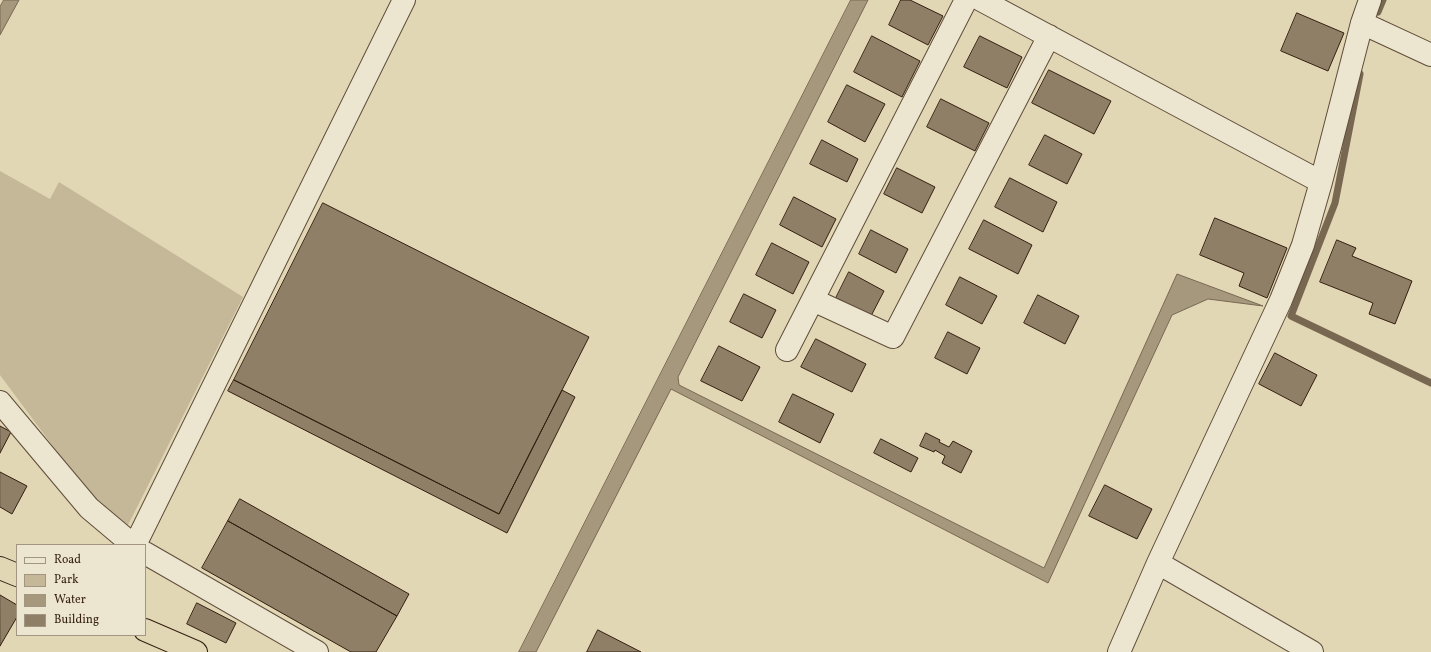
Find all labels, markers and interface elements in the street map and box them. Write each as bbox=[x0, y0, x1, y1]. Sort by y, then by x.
legend bbox=[16, 544, 146, 636]
text: Road bbox=[54, 552, 81, 568]
text: Park bbox=[54, 572, 79, 588]
text: Water bbox=[54, 592, 86, 608]
text: Building bbox=[54, 612, 99, 628]

